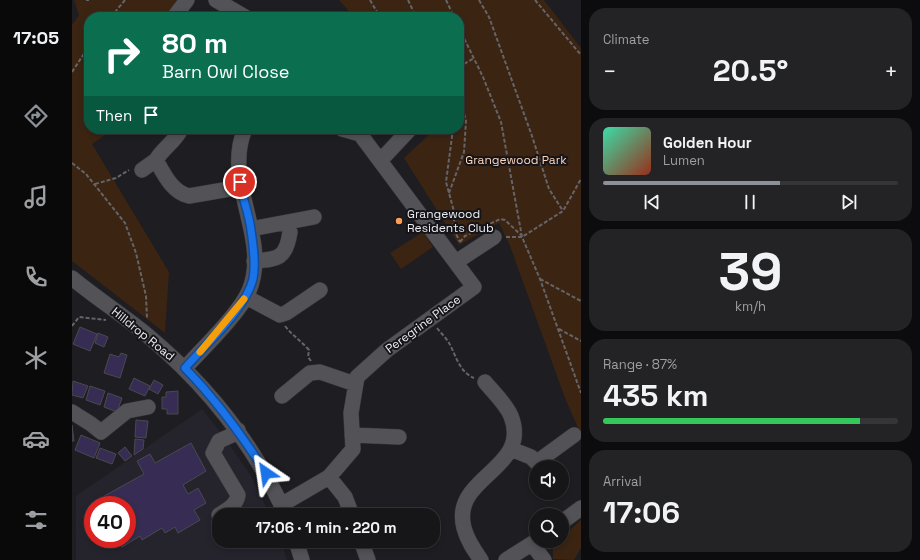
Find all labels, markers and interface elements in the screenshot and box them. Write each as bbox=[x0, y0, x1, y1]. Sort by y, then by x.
text: 80 m bbox=[162, 25, 228, 61]
text: 17:05 bbox=[13, 26, 59, 49]
icon: right bbox=[96, 28, 148, 80]
text: Climate bbox=[603, 31, 649, 48]
text: 20.5° bbox=[713, 51, 788, 90]
text: − bbox=[603, 57, 617, 85]
text: + bbox=[884, 57, 898, 85]
text: Barn Owl Close bbox=[162, 60, 289, 83]
icon: directions bbox=[22, 102, 50, 130]
icon: arrive bbox=[140, 104, 162, 126]
text: Then bbox=[96, 106, 132, 125]
text: Golden Hour bbox=[663, 133, 752, 152]
park label: Grangewood Park bbox=[465, 152, 567, 168]
text: Lumen bbox=[663, 152, 705, 169]
pin bbox=[223, 165, 257, 199]
icon: arrive bbox=[229, 171, 251, 193]
icon: music bbox=[22, 183, 50, 211]
icon: previous bbox=[641, 191, 663, 213]
icon: pause bbox=[739, 191, 761, 213]
icon: next bbox=[838, 191, 860, 213]
place label: Grangewood Residents Club bbox=[407, 206, 494, 236]
marker: Grangewood Residents Club bbox=[394, 216, 404, 226]
text: 39 bbox=[719, 239, 782, 305]
icon: phone bbox=[22, 263, 50, 291]
street label: Peregrine Place bbox=[382, 291, 464, 357]
text: km/h bbox=[735, 298, 766, 315]
street label: Hilldrop Road bbox=[108, 304, 178, 364]
icon: climate bbox=[22, 344, 50, 372]
text: Range · 87% bbox=[603, 356, 677, 373]
text: 435 km bbox=[603, 376, 708, 415]
icon: car bbox=[22, 425, 50, 453]
position arrow bbox=[245, 452, 287, 494]
map controls bbox=[529, 460, 569, 548]
button: sound bbox=[529, 460, 569, 500]
text: Arrival bbox=[603, 473, 642, 490]
text: 17:06 bbox=[603, 493, 680, 532]
speed limit sign: 40 bbox=[84, 496, 136, 548]
icon: filters bbox=[22, 506, 50, 534]
button: search bbox=[529, 508, 569, 548]
text: 17:06 · 1 min · 220 m bbox=[255, 518, 397, 537]

